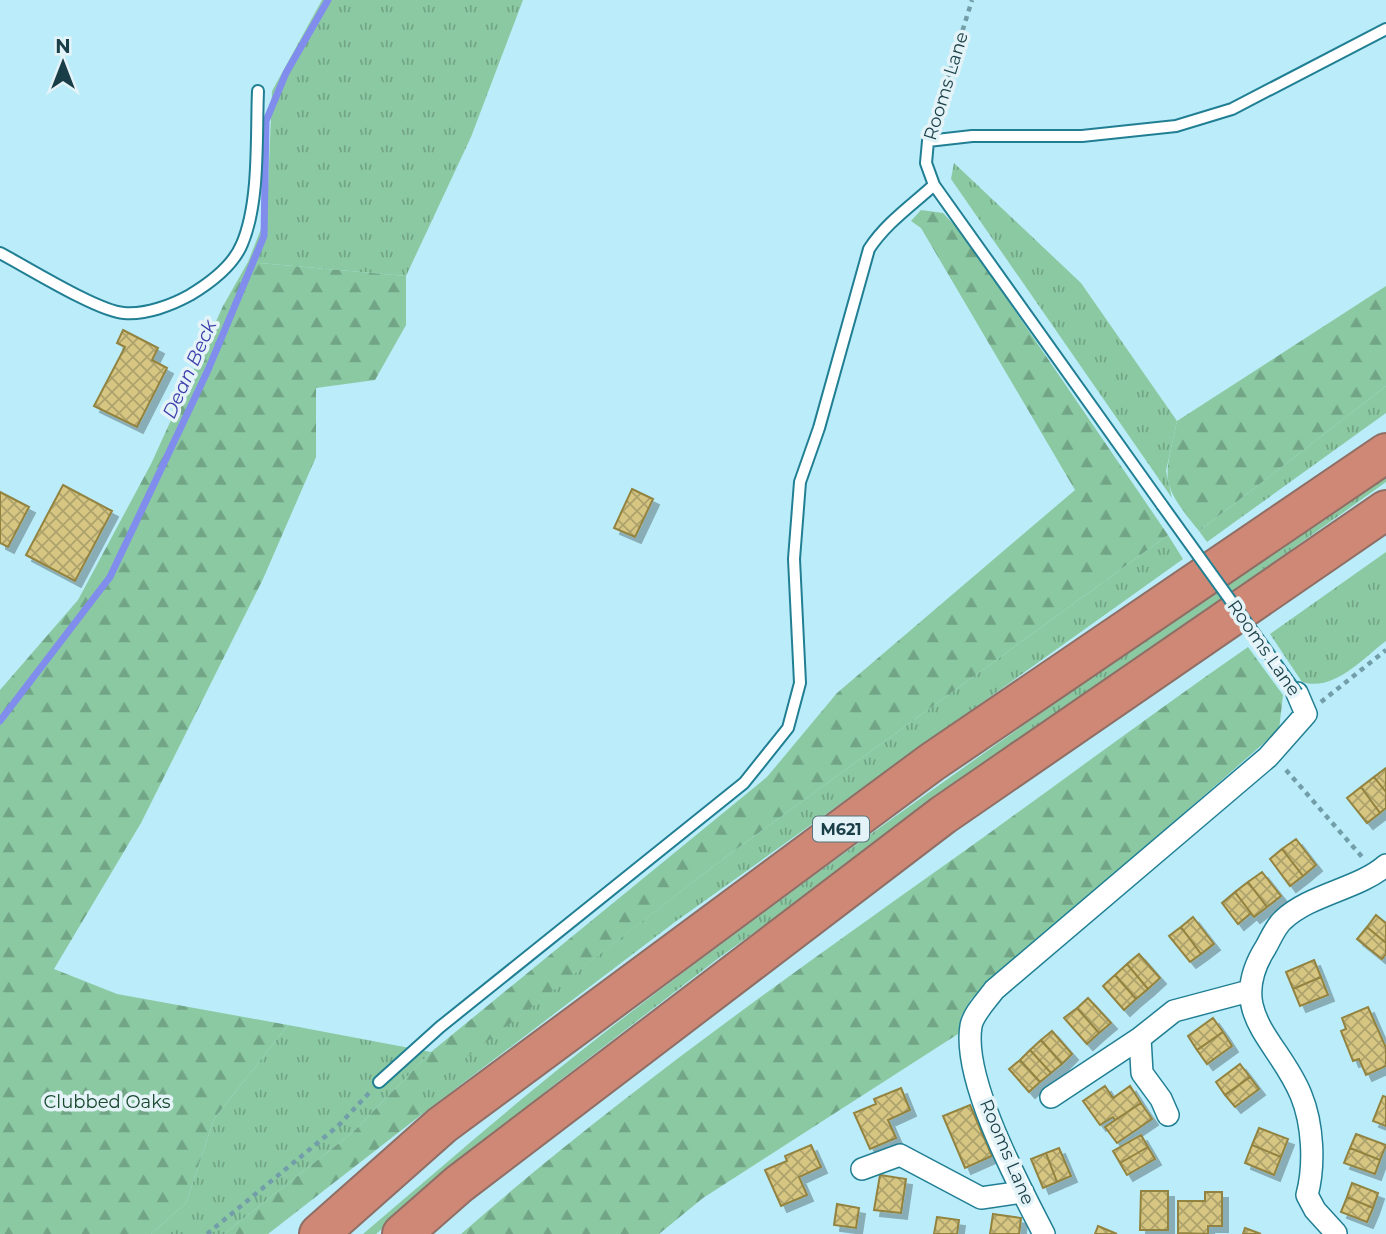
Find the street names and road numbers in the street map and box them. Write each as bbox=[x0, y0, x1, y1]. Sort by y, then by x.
street label: Rooms Lane bbox=[919, 29, 973, 143]
street label: Rooms Lane bbox=[1223, 596, 1305, 700]
road number: M621 bbox=[813, 816, 869, 842]
street label: Rooms Lane bbox=[975, 1096, 1039, 1208]

